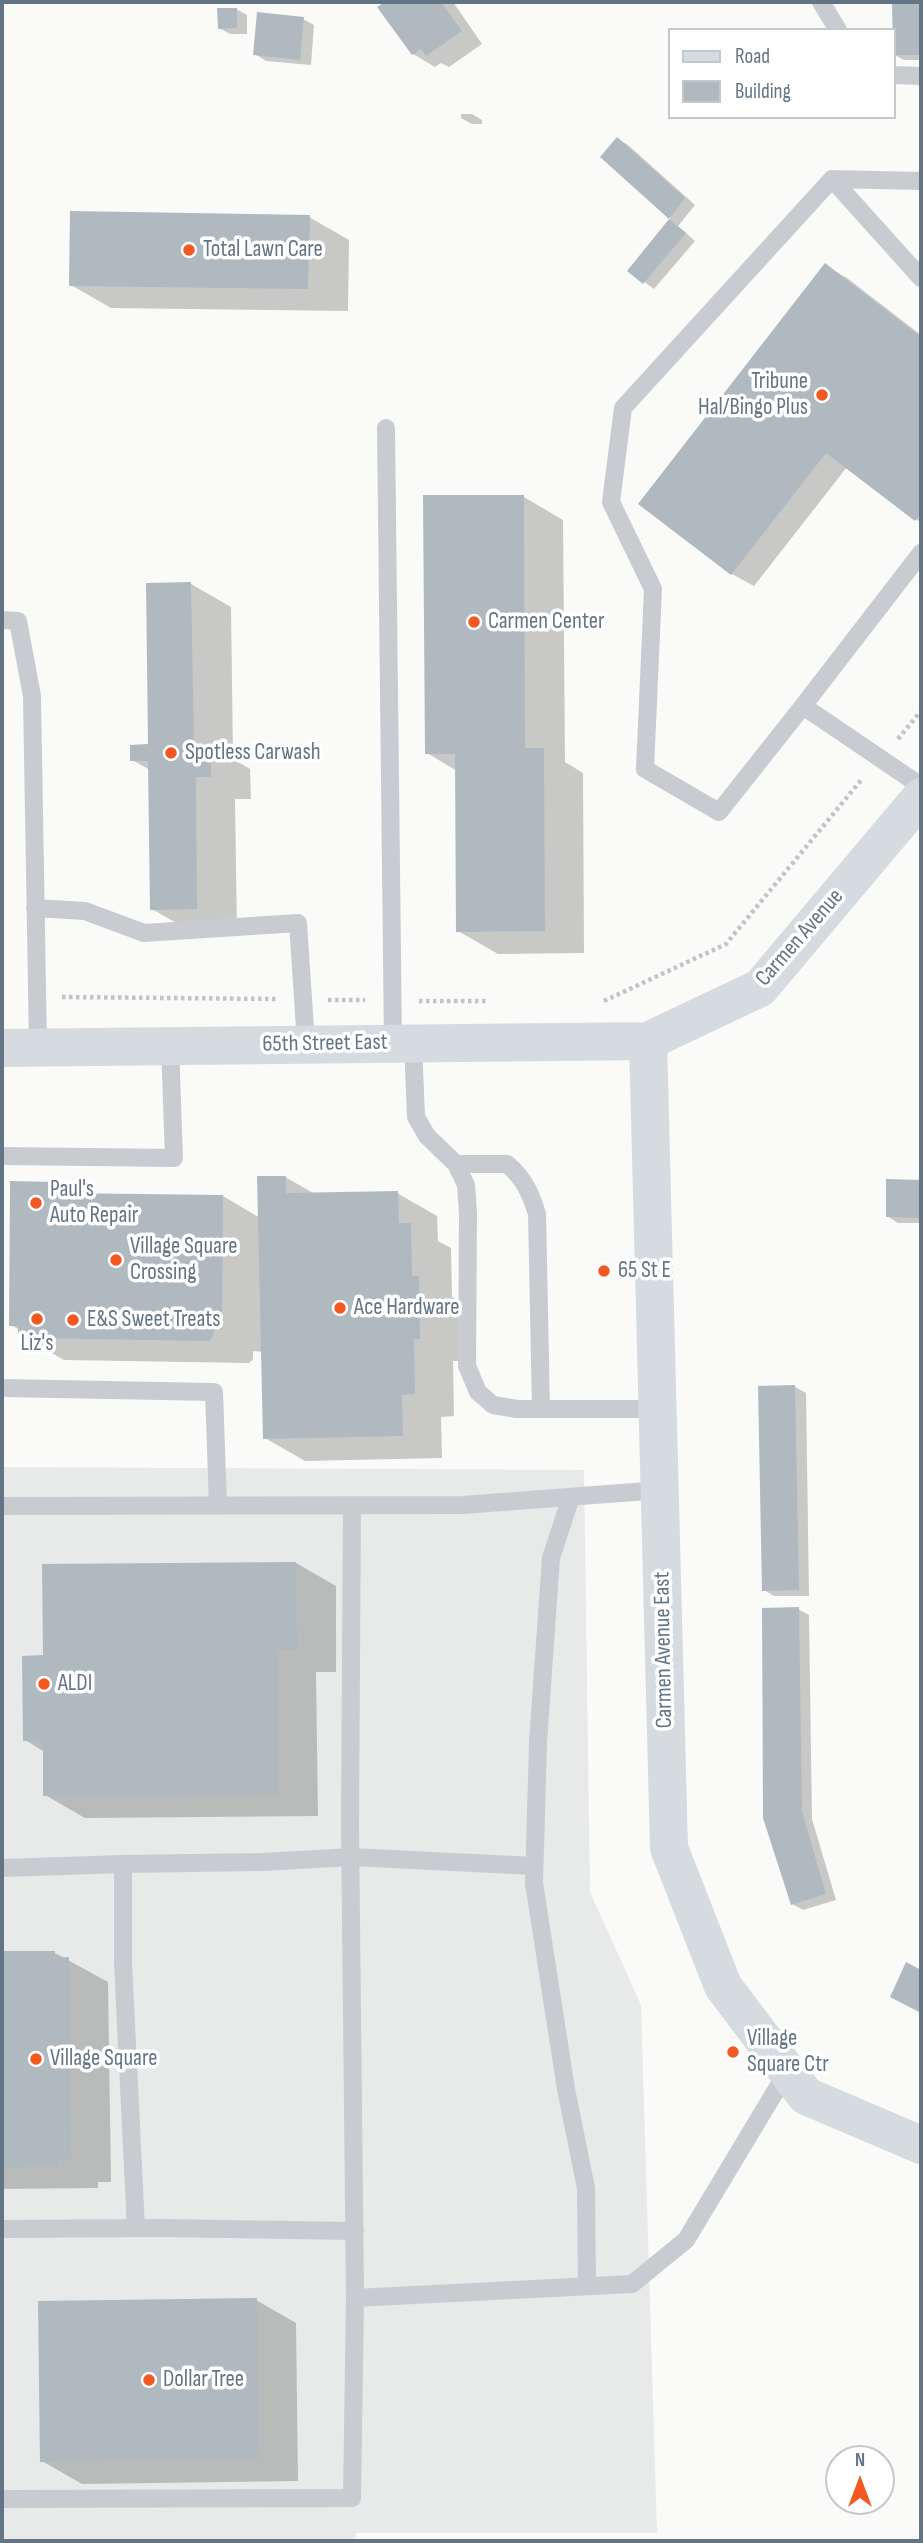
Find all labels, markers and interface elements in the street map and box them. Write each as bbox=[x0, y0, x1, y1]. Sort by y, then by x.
legend bbox=[668, 28, 895, 119]
text: Road bbox=[735, 44, 770, 69]
text: Building bbox=[735, 79, 791, 104]
place label: Total Lawn Care bbox=[203, 236, 323, 264]
marker: Total Lawn Care bbox=[181, 242, 197, 258]
place label: Tribune Hal/Bingo Plus bbox=[698, 368, 808, 422]
marker: Tribune Hal/Bingo Plus bbox=[814, 387, 830, 403]
place label: Carmen Center bbox=[488, 608, 605, 636]
marker: Carmen Center bbox=[466, 614, 482, 630]
place label: Spotless Carwash bbox=[185, 739, 320, 767]
marker: Spotless Carwash bbox=[163, 745, 179, 761]
street label: Carmen Avenue bbox=[750, 884, 850, 992]
street label: 65th Street East bbox=[262, 1029, 388, 1059]
place label: Paul's Auto Repair bbox=[50, 1176, 138, 1230]
marker: Paul's Auto Repair bbox=[28, 1195, 44, 1211]
place label: Village Square Crossing bbox=[130, 1233, 237, 1287]
marker: Village Square Crossing bbox=[108, 1252, 124, 1268]
place label: 65 St E bbox=[618, 1257, 671, 1285]
marker: 65 St E bbox=[596, 1263, 612, 1279]
place label: Ace Hardware bbox=[354, 1294, 459, 1322]
marker: Ace Hardware bbox=[332, 1300, 348, 1316]
place label: E&S Sweet Treats bbox=[87, 1306, 220, 1334]
marker: Liz's bbox=[29, 1311, 45, 1327]
marker: E&S Sweet Treats bbox=[65, 1312, 81, 1328]
place label: Liz's bbox=[21, 1330, 53, 1358]
street label: Carmen Avenue East bbox=[649, 1571, 679, 1729]
place label: ALDI bbox=[58, 1670, 92, 1698]
marker: ALDI bbox=[36, 1676, 52, 1692]
place label: Village Square Ctr bbox=[747, 2025, 829, 2079]
marker: Village Square Ctr bbox=[725, 2044, 741, 2060]
place label: Village Square bbox=[50, 2045, 157, 2073]
marker: Village Square bbox=[28, 2051, 44, 2067]
place label: Dollar Tree bbox=[163, 2366, 244, 2394]
marker: Dollar Tree bbox=[141, 2372, 157, 2388]
north arrow bbox=[825, 2445, 895, 2515]
text: N bbox=[855, 2449, 865, 2472]

